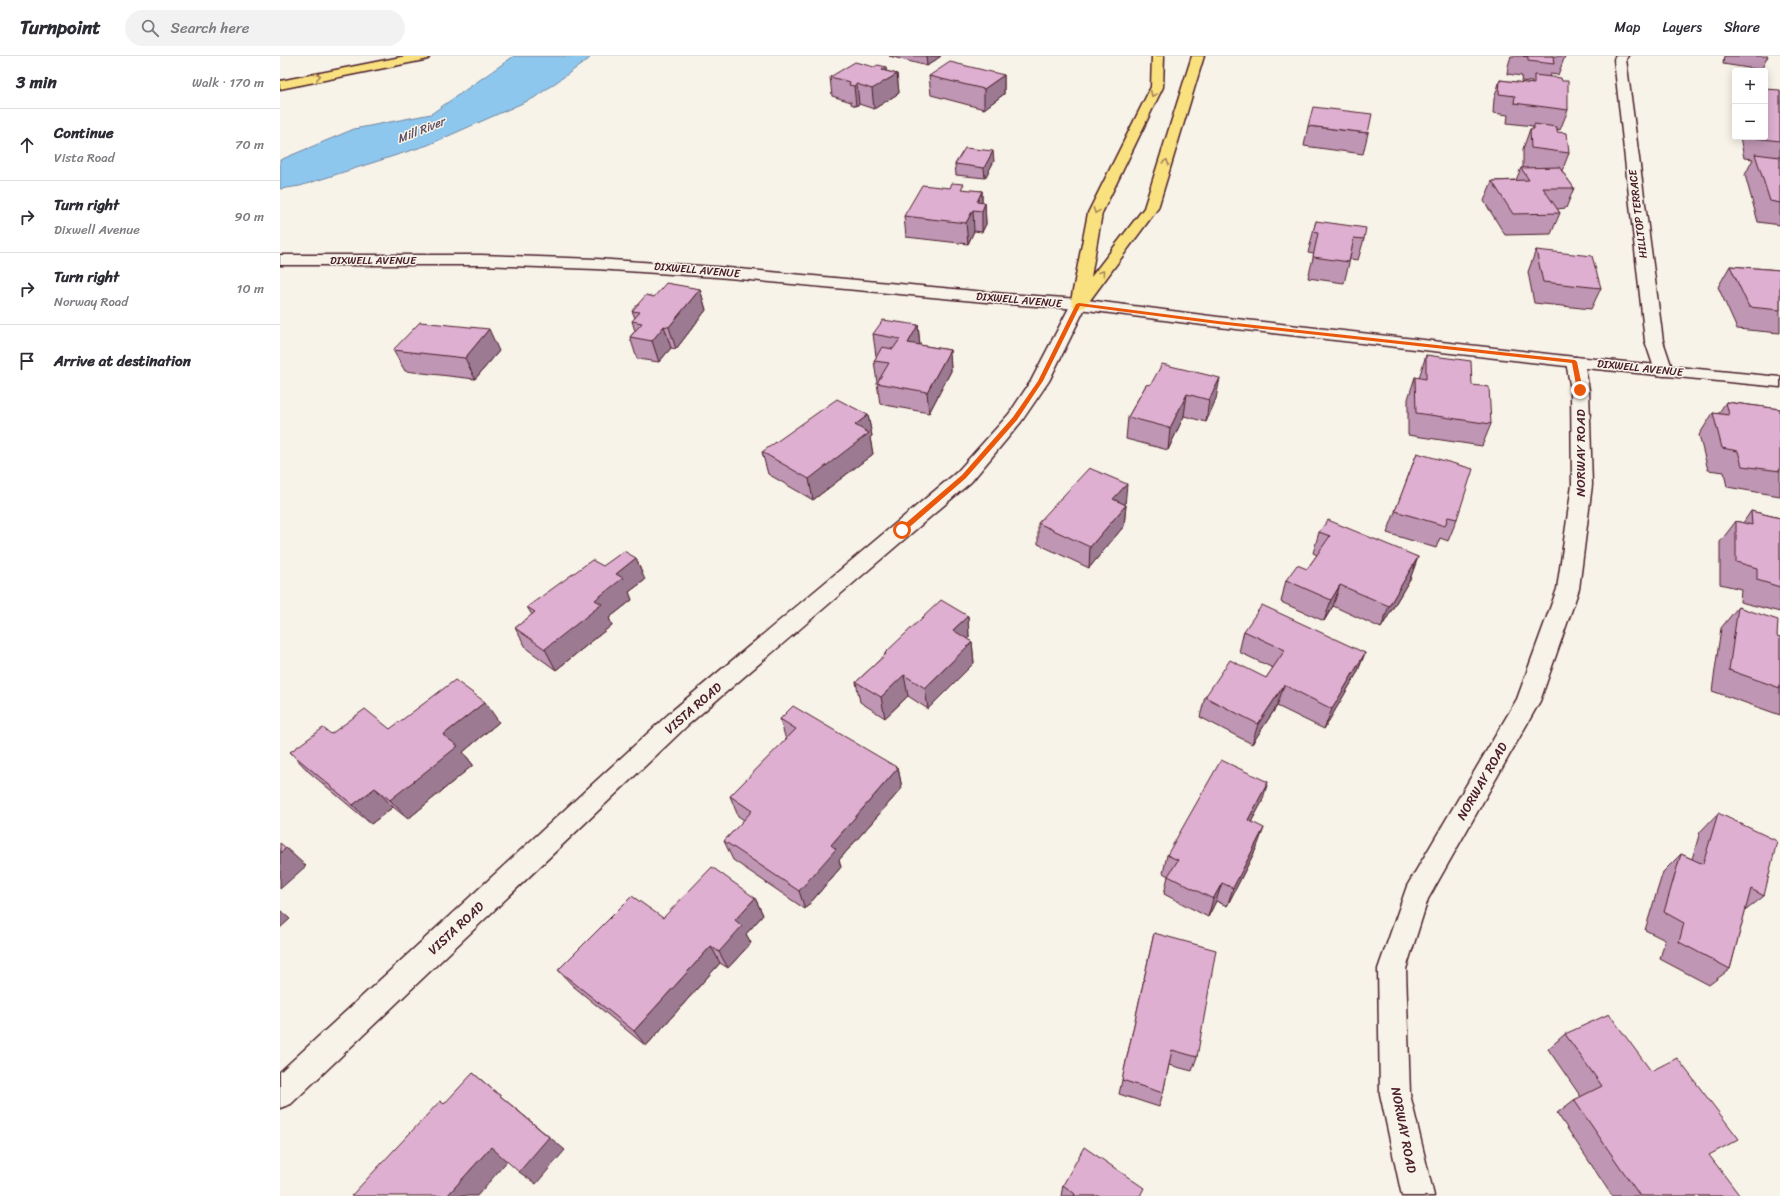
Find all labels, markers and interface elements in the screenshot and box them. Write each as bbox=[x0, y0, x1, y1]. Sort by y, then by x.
search box bbox=[125, 10, 405, 46]
text: Turnpoint bbox=[20, 11, 101, 44]
text: Search here bbox=[171, 15, 250, 41]
text: Map bbox=[1615, 15, 1640, 40]
text: Layers bbox=[1662, 15, 1702, 40]
text: Share bbox=[1724, 15, 1760, 40]
icon: search bbox=[139, 17, 161, 39]
text: 3 min bbox=[16, 67, 57, 97]
map controls bbox=[1732, 68, 1768, 140]
button: + bbox=[1732, 68, 1768, 104]
text: Walk · 170 m bbox=[192, 71, 264, 94]
one-way arrow bbox=[315, 73, 321, 81]
one-way arrow bbox=[1150, 90, 1158, 97]
button: − bbox=[1732, 104, 1768, 140]
water label: Mill River bbox=[394, 110, 450, 150]
text: Continue bbox=[54, 120, 114, 146]
text: 70 m bbox=[235, 133, 264, 156]
icon: ahead bbox=[16, 134, 38, 156]
text: Vista Road bbox=[54, 146, 115, 169]
one-way arrow bbox=[1161, 159, 1170, 166]
street label: HILLTOP TERRACE bbox=[1623, 167, 1653, 260]
text: Turn right bbox=[54, 192, 119, 218]
text: 90 m bbox=[234, 205, 264, 228]
icon: right bbox=[16, 206, 38, 228]
one-way arrow bbox=[1093, 207, 1101, 214]
text: Dixwell Avenue bbox=[54, 218, 140, 241]
street label: DIXWELL AVENUE bbox=[330, 251, 417, 270]
street label: DIXWELL AVENUE bbox=[653, 257, 742, 283]
text: Turn right bbox=[54, 264, 119, 290]
one-way arrow bbox=[1098, 271, 1105, 278]
text: 10 m bbox=[237, 277, 264, 300]
icon: right bbox=[16, 278, 38, 300]
street label: DIXWELL AVENUE bbox=[975, 287, 1064, 313]
text: Norway Road bbox=[54, 290, 128, 313]
text: Arrive at destination bbox=[54, 348, 191, 374]
icon: arrive bbox=[16, 350, 38, 372]
street label: DIXWELL AVENUE bbox=[1596, 354, 1685, 382]
route end bbox=[1571, 381, 1589, 399]
street label: NORWAY ROAD bbox=[1569, 409, 1592, 497]
route start bbox=[893, 521, 911, 539]
street label: VISTA ROAD bbox=[659, 676, 727, 740]
street label: NORWAY ROAD bbox=[1450, 737, 1514, 825]
street label: VISTA ROAD bbox=[422, 895, 490, 960]
street label: NORWAY ROAD bbox=[1384, 1085, 1424, 1175]

